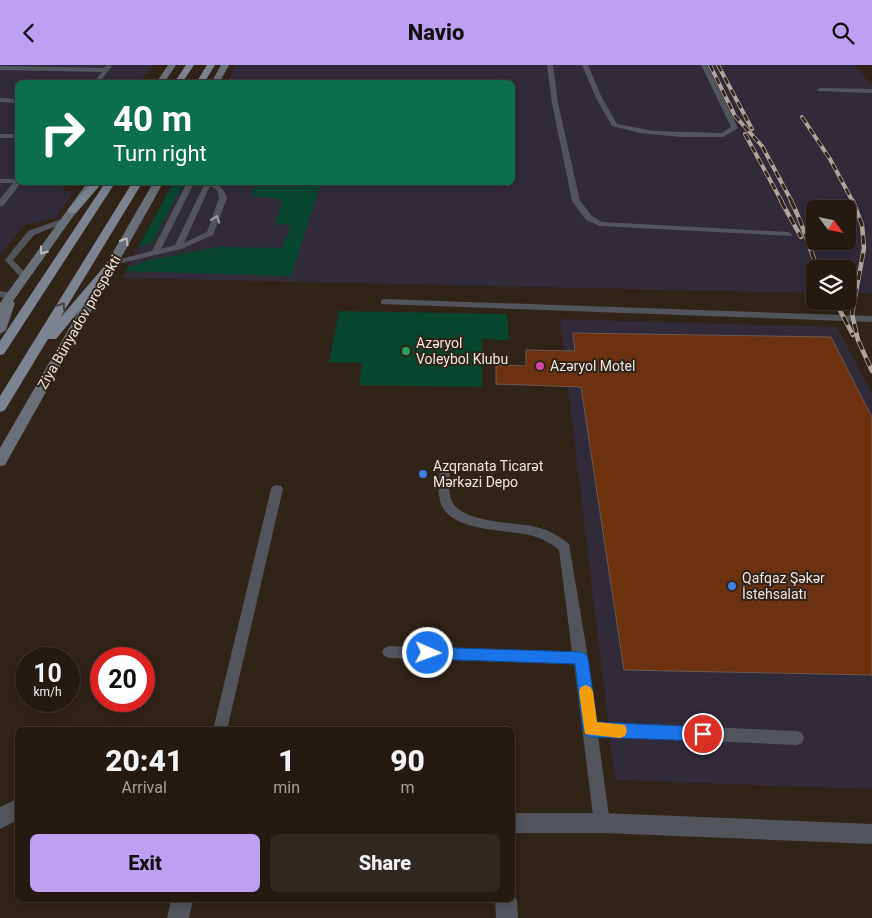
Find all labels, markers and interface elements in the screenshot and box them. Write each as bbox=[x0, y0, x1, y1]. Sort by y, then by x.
icon: back bbox=[15, 19, 43, 47]
icon: search bbox=[829, 19, 857, 47]
text: Navio bbox=[408, 20, 464, 45]
text: 40 m bbox=[113, 99, 192, 140]
icon: right bbox=[30, 100, 95, 165]
text: Turn right bbox=[113, 141, 207, 166]
north arrow bbox=[806, 200, 856, 250]
map controls bbox=[806, 200, 856, 310]
one-way arrow bbox=[210, 215, 220, 223]
one-way arrow bbox=[119, 237, 129, 246]
one-way arrow bbox=[41, 245, 49, 254]
street label: Ziya Bünyadov prospekti bbox=[34, 252, 124, 392]
button: layers bbox=[806, 260, 856, 310]
one-way arrow bbox=[55, 302, 65, 311]
place label: Azəryol Voleybol Klubu bbox=[416, 335, 508, 367]
marker: Azəryol Voleybol Klubu bbox=[400, 345, 412, 357]
place label: Azəryol Motel bbox=[550, 358, 635, 374]
marker: Azəryol Motel bbox=[534, 360, 546, 372]
place label: Azqranata Ticarət Mərkəzi Depo bbox=[433, 458, 544, 490]
marker: Azqranata Ticarət Mərkəzi Depo bbox=[417, 468, 429, 480]
place label: Qafqaz Şəkər İstehsalatı bbox=[742, 570, 825, 602]
marker: Qafqaz Şəkər İstehsalatı bbox=[726, 580, 738, 592]
position arrow bbox=[401, 626, 453, 678]
speed limit sign: 20 bbox=[90, 647, 155, 712]
text: 10 bbox=[33, 659, 62, 688]
text: km/h bbox=[33, 685, 62, 699]
pin bbox=[682, 713, 724, 755]
icon: arrive bbox=[689, 720, 717, 748]
text: 20:41 bbox=[105, 743, 183, 778]
text: 1 bbox=[278, 743, 295, 778]
text: 90 bbox=[390, 743, 425, 778]
text: Arrival bbox=[121, 778, 167, 797]
text: min bbox=[273, 778, 300, 797]
text: m bbox=[401, 778, 415, 797]
button: Exit bbox=[30, 834, 260, 892]
button: Share bbox=[270, 834, 500, 892]

